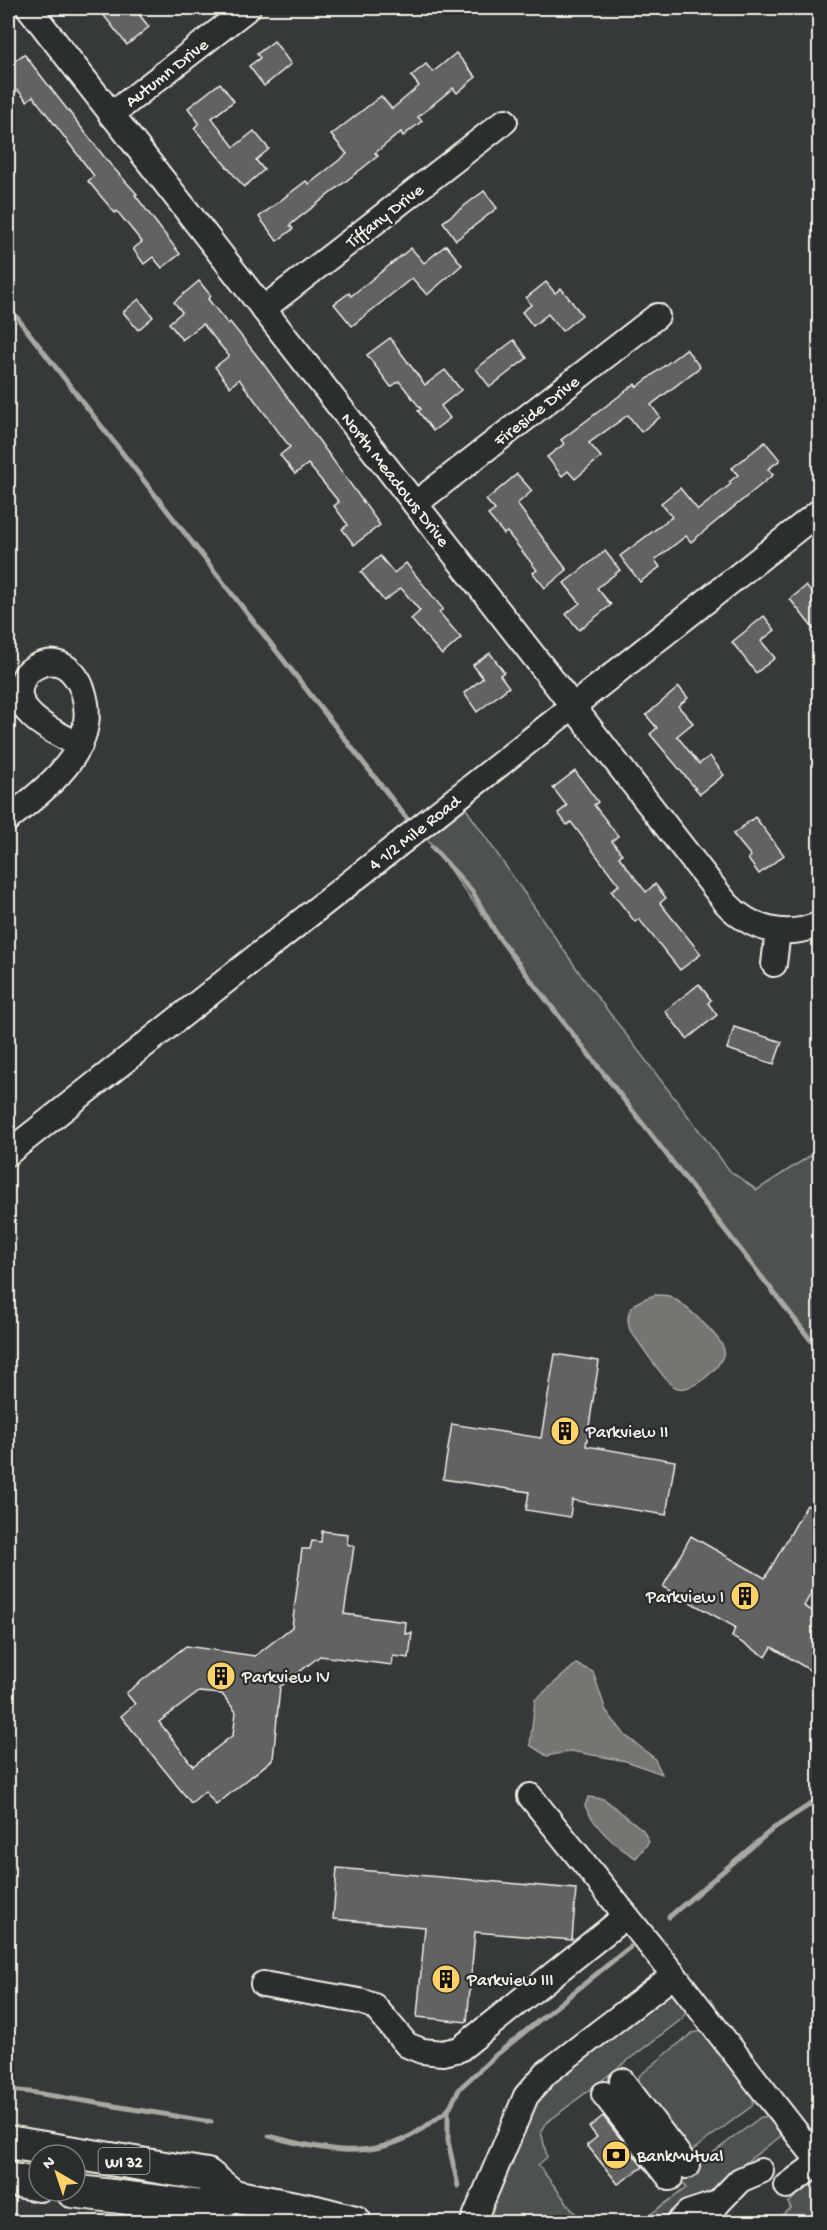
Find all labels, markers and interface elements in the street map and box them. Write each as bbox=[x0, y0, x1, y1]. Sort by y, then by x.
street label: Autumn Drive bbox=[122, 35, 214, 113]
street label: Tiffany Drive bbox=[342, 180, 429, 254]
street label: Fireside Drive bbox=[490, 372, 585, 452]
street label: North Meadows Drive bbox=[335, 409, 453, 552]
street label: 4 1/2 Mile Road bbox=[365, 791, 467, 876]
building icon: Parkview II bbox=[549, 1415, 581, 1447]
place label: Parkview II bbox=[585, 1423, 668, 1444]
building icon: Parkview I bbox=[729, 1580, 761, 1612]
place label: Parkview I bbox=[645, 1588, 724, 1609]
building icon: Parkview IV bbox=[205, 1660, 237, 1692]
place label: Parkview IV bbox=[241, 1668, 330, 1689]
building icon: Parkview III bbox=[430, 1963, 462, 1995]
place label: Parkview III bbox=[466, 1971, 554, 1992]
bank icon: BankMutual bbox=[600, 2139, 632, 2171]
north arrow bbox=[27, 2143, 87, 2203]
place label: BankMutual bbox=[636, 2147, 723, 2168]
road number: WI 32 bbox=[98, 2148, 150, 2174]
text: N bbox=[40, 2153, 60, 2175]

